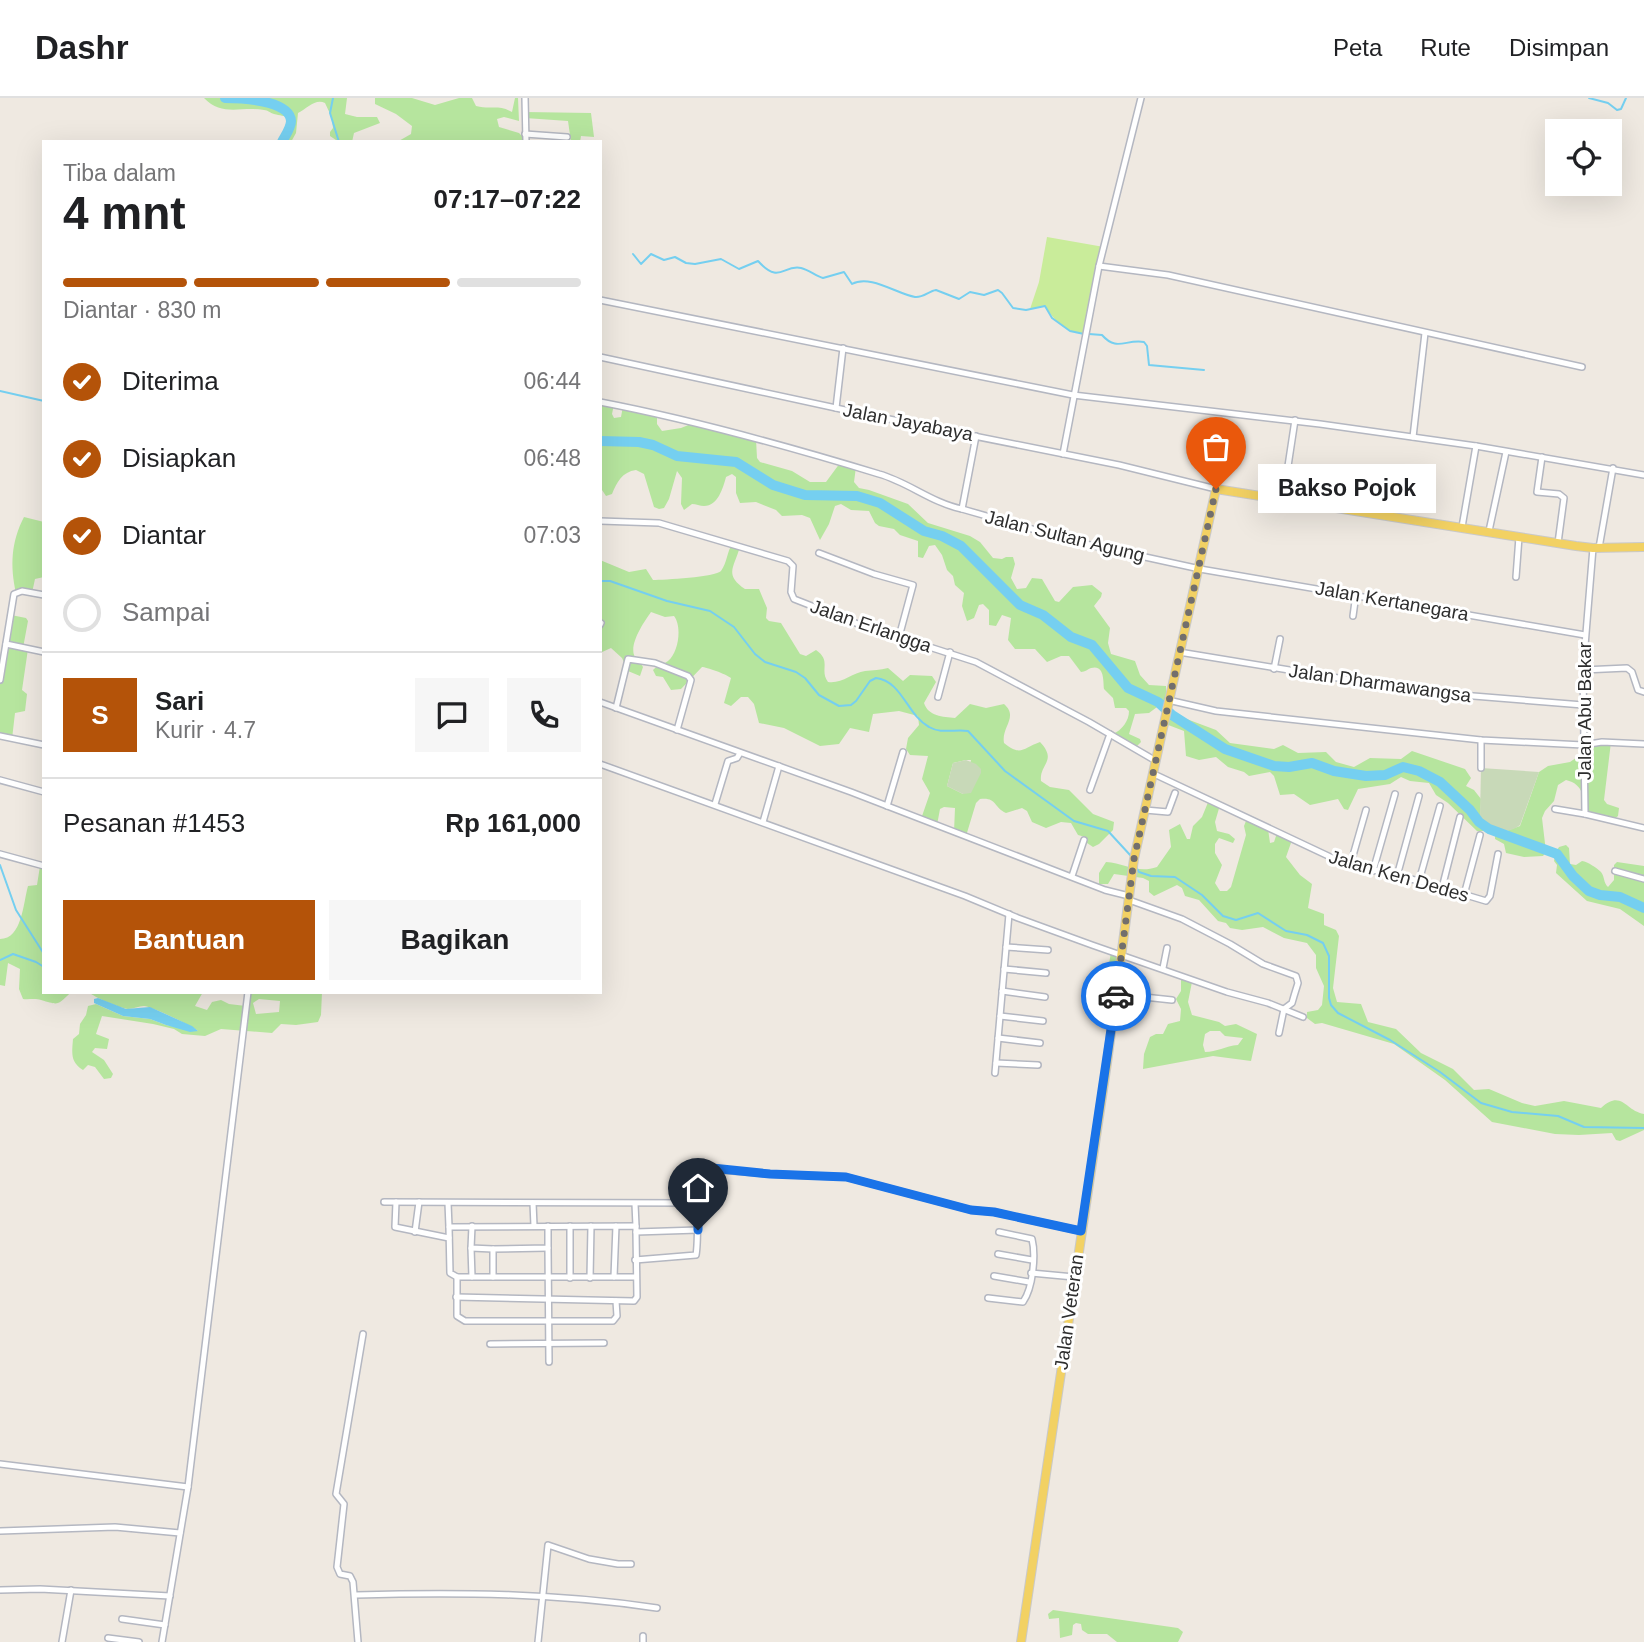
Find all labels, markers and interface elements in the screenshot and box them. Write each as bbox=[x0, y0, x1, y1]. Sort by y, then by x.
text: Dashr bbox=[35, 29, 129, 66]
text: Peta bbox=[1333, 34, 1382, 61]
text: Rute bbox=[1420, 34, 1471, 61]
text: Disimpan bbox=[1509, 34, 1609, 61]
map controls bbox=[1545, 119, 1622, 196]
button: locate bbox=[1545, 119, 1622, 196]
text: Tiba dalam bbox=[63, 160, 176, 186]
text: 07:17–07:22 bbox=[434, 184, 581, 214]
text: 4 mnt bbox=[63, 187, 186, 239]
text: Diantar · 830 m bbox=[63, 297, 222, 323]
icon: check bbox=[63, 363, 101, 401]
text: Diterima bbox=[122, 366, 219, 396]
text: 06:44 bbox=[523, 368, 581, 394]
street label: Jalan Jayabaya bbox=[841, 399, 975, 445]
pin bbox=[1186, 417, 1246, 489]
icon: bag bbox=[1197, 428, 1235, 466]
icon: check bbox=[63, 440, 101, 478]
text: Disiapkan bbox=[122, 443, 236, 473]
text: 06:48 bbox=[523, 445, 581, 471]
callout: Bakso Pojok bbox=[1258, 464, 1436, 514]
text: Bakso Pojok bbox=[1278, 475, 1416, 501]
street label: Jalan Sultan Agung bbox=[983, 506, 1147, 566]
icon: check bbox=[63, 517, 101, 555]
text: Diantar bbox=[122, 520, 206, 550]
text: 07:03 bbox=[523, 522, 581, 548]
street label: Jalan Kertanegara bbox=[1314, 577, 1471, 625]
street label: Jalan Erlangga bbox=[808, 595, 935, 657]
text: Sampai bbox=[122, 597, 210, 627]
street label: Jalan Abu Bakar bbox=[1574, 641, 1595, 780]
street label: Jalan Dharmawangsa bbox=[1288, 660, 1473, 706]
button: chat bbox=[415, 678, 489, 752]
button: phone bbox=[507, 678, 581, 752]
text: Sari bbox=[155, 686, 204, 716]
text: S bbox=[91, 700, 109, 730]
text: Kurir · 4.7 bbox=[155, 717, 256, 743]
text: Pesanan #1453 bbox=[63, 808, 245, 838]
text: Rp 161,000 bbox=[445, 808, 581, 838]
street label: Jalan Ken Dedes bbox=[1327, 846, 1471, 906]
button: Bantuan bbox=[63, 900, 315, 980]
button: Bagikan bbox=[329, 900, 581, 980]
courier bbox=[1081, 961, 1151, 1031]
icon: car bbox=[1097, 977, 1135, 1015]
pin bbox=[668, 1158, 728, 1230]
icon: home bbox=[679, 1169, 717, 1207]
street label: Jalan Veteran bbox=[1051, 1253, 1087, 1371]

